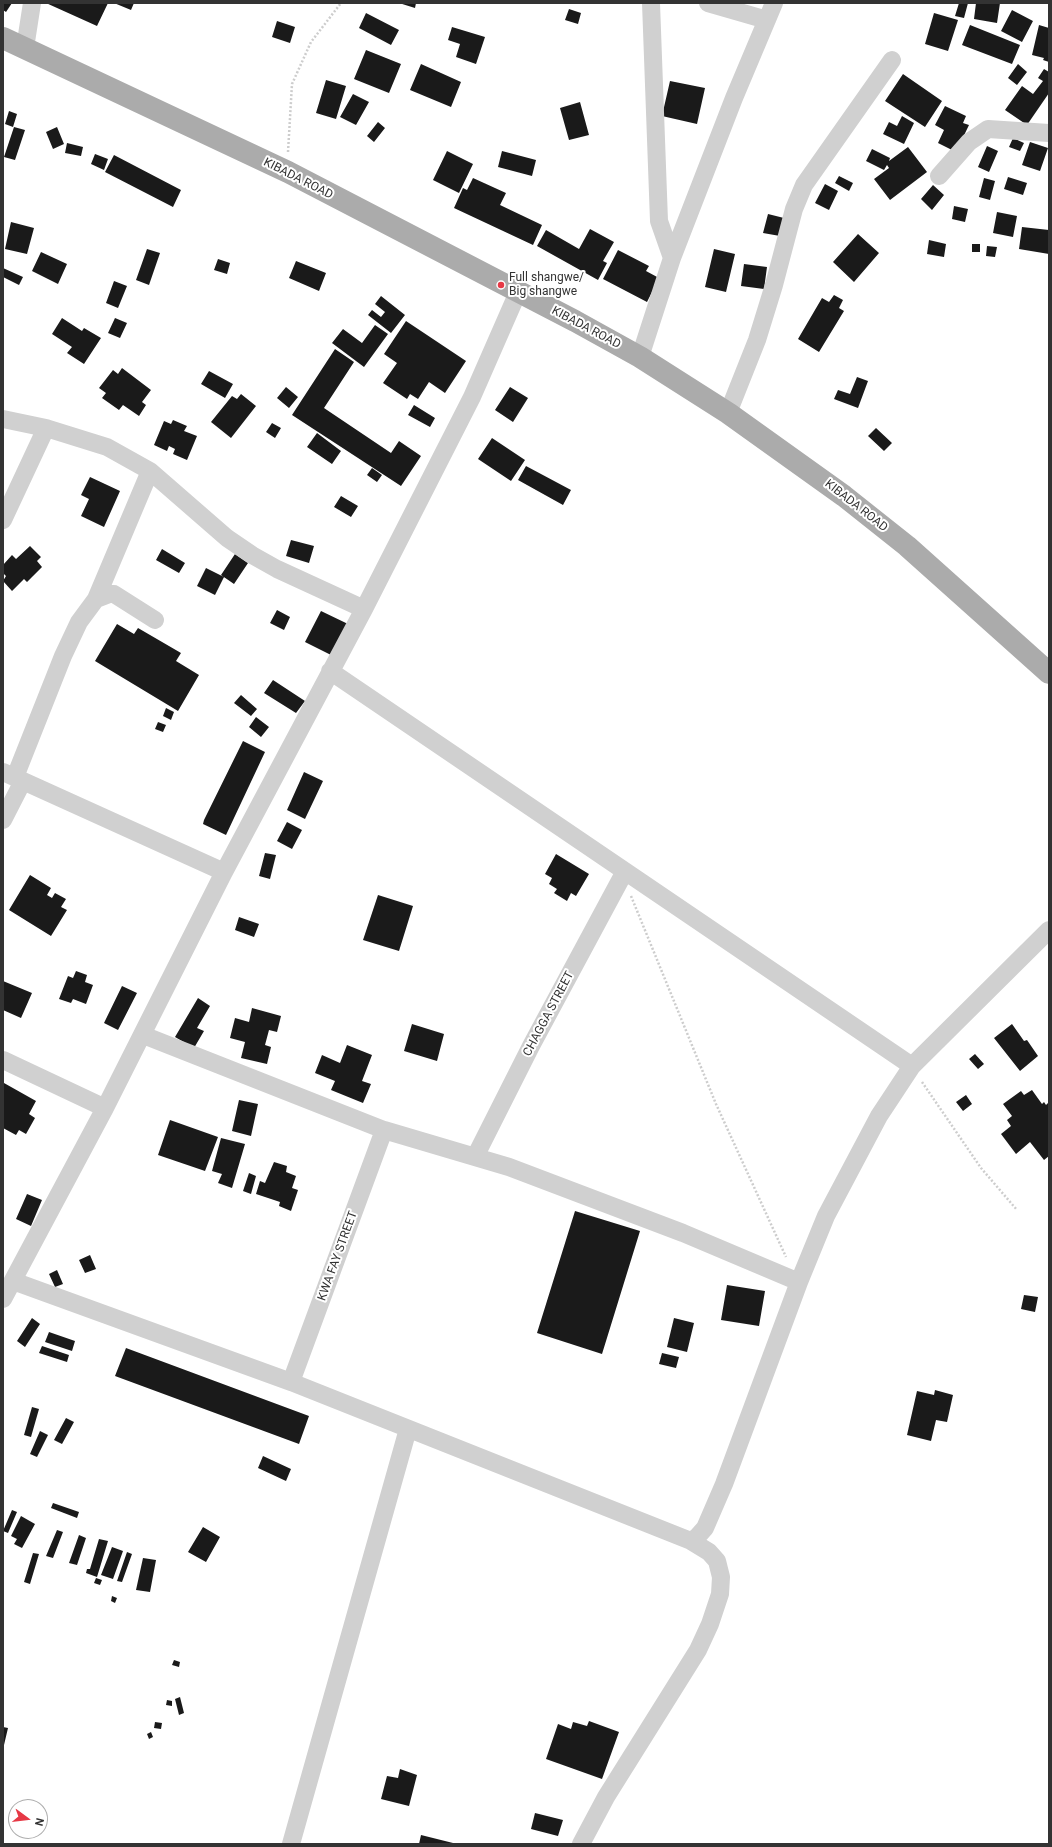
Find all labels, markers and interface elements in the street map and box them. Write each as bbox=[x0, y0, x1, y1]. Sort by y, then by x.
street label: KIBADA ROAD bbox=[261, 155, 335, 203]
place label: Full shangwe/ Big shangwe bbox=[509, 271, 584, 299]
marker: Full shangwe/ Big shangwe bbox=[496, 280, 506, 290]
street label: KIBADA ROAD bbox=[549, 304, 623, 352]
street label: KIBADA ROAD bbox=[822, 477, 890, 535]
street label: CHAGGA STREET bbox=[521, 969, 577, 1059]
street label: KWA FAY STREET bbox=[315, 1209, 361, 1303]
north arrow bbox=[8, 1799, 48, 1839]
text: N bbox=[32, 1817, 46, 1827]

